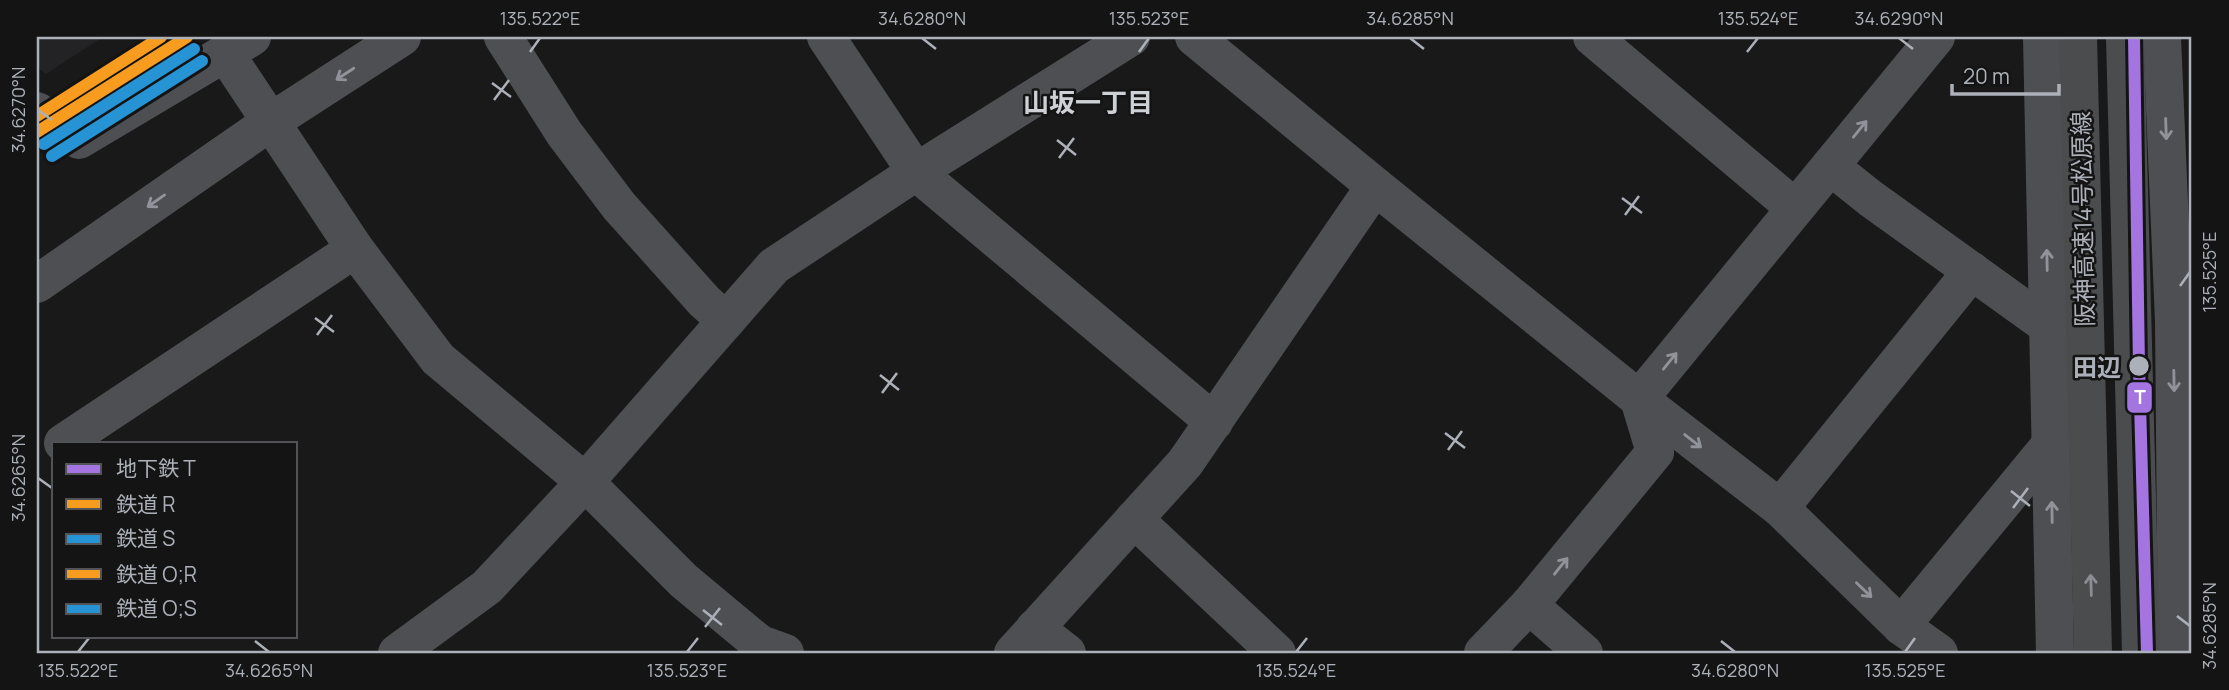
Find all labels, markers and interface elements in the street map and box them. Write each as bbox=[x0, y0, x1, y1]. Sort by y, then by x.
text: 135.522°E bbox=[500, 6, 580, 30]
text: 34.6280°N bbox=[878, 6, 966, 30]
text: 135.523°E bbox=[1109, 6, 1189, 30]
text: 34.6285°N bbox=[1366, 6, 1454, 30]
text: 135.524°E bbox=[1718, 6, 1798, 30]
text: 34.6290°N bbox=[1855, 6, 1943, 30]
scale bar bbox=[1952, 52, 2059, 96]
text: 20 m bbox=[1963, 62, 2010, 90]
text: 34.6270°N bbox=[6, 67, 30, 153]
one-way arrow bbox=[335, 67, 355, 81]
district label: 山坂一丁目 bbox=[1023, 84, 1153, 120]
street label: 阪神高速14号松原線 bbox=[2064, 111, 2100, 327]
one-way arrow bbox=[2159, 118, 2172, 141]
one-way arrow bbox=[1853, 120, 1868, 138]
one-way arrow bbox=[147, 194, 166, 208]
text: 135.525°E bbox=[2197, 232, 2221, 312]
one-way arrow bbox=[2040, 248, 2054, 271]
place label: 田辺 bbox=[2073, 350, 2121, 383]
one-way arrow bbox=[1662, 353, 1678, 371]
marker: 田辺 bbox=[2127, 354, 2151, 378]
one-way arrow bbox=[2167, 370, 2181, 393]
line badge: T bbox=[2126, 381, 2153, 414]
text: T bbox=[2134, 384, 2146, 410]
text: 34.6265°N bbox=[6, 434, 30, 522]
one-way arrow bbox=[1683, 434, 1701, 449]
legend bbox=[52, 442, 298, 638]
text: 地下鉄 T bbox=[116, 454, 196, 482]
text: 鉄道 R bbox=[116, 490, 175, 518]
one-way arrow bbox=[2045, 500, 2059, 523]
text: 鉄道 S bbox=[116, 524, 175, 552]
one-way arrow bbox=[1554, 558, 1569, 576]
text: 鉄道 O;R bbox=[116, 560, 197, 588]
one-way arrow bbox=[2084, 574, 2097, 597]
one-way arrow bbox=[1855, 582, 1872, 599]
text: 34.6285°N bbox=[2197, 582, 2221, 670]
text: 鉄道 O;S bbox=[116, 594, 197, 622]
text: 135.522°E bbox=[38, 658, 118, 682]
text: 34.6265°N bbox=[225, 658, 313, 682]
text: 135.523°E bbox=[647, 658, 727, 682]
text: 135.524°E bbox=[1256, 658, 1336, 682]
text: 34.6280°N bbox=[1691, 658, 1779, 682]
text: 135.525°E bbox=[1865, 658, 1945, 682]

